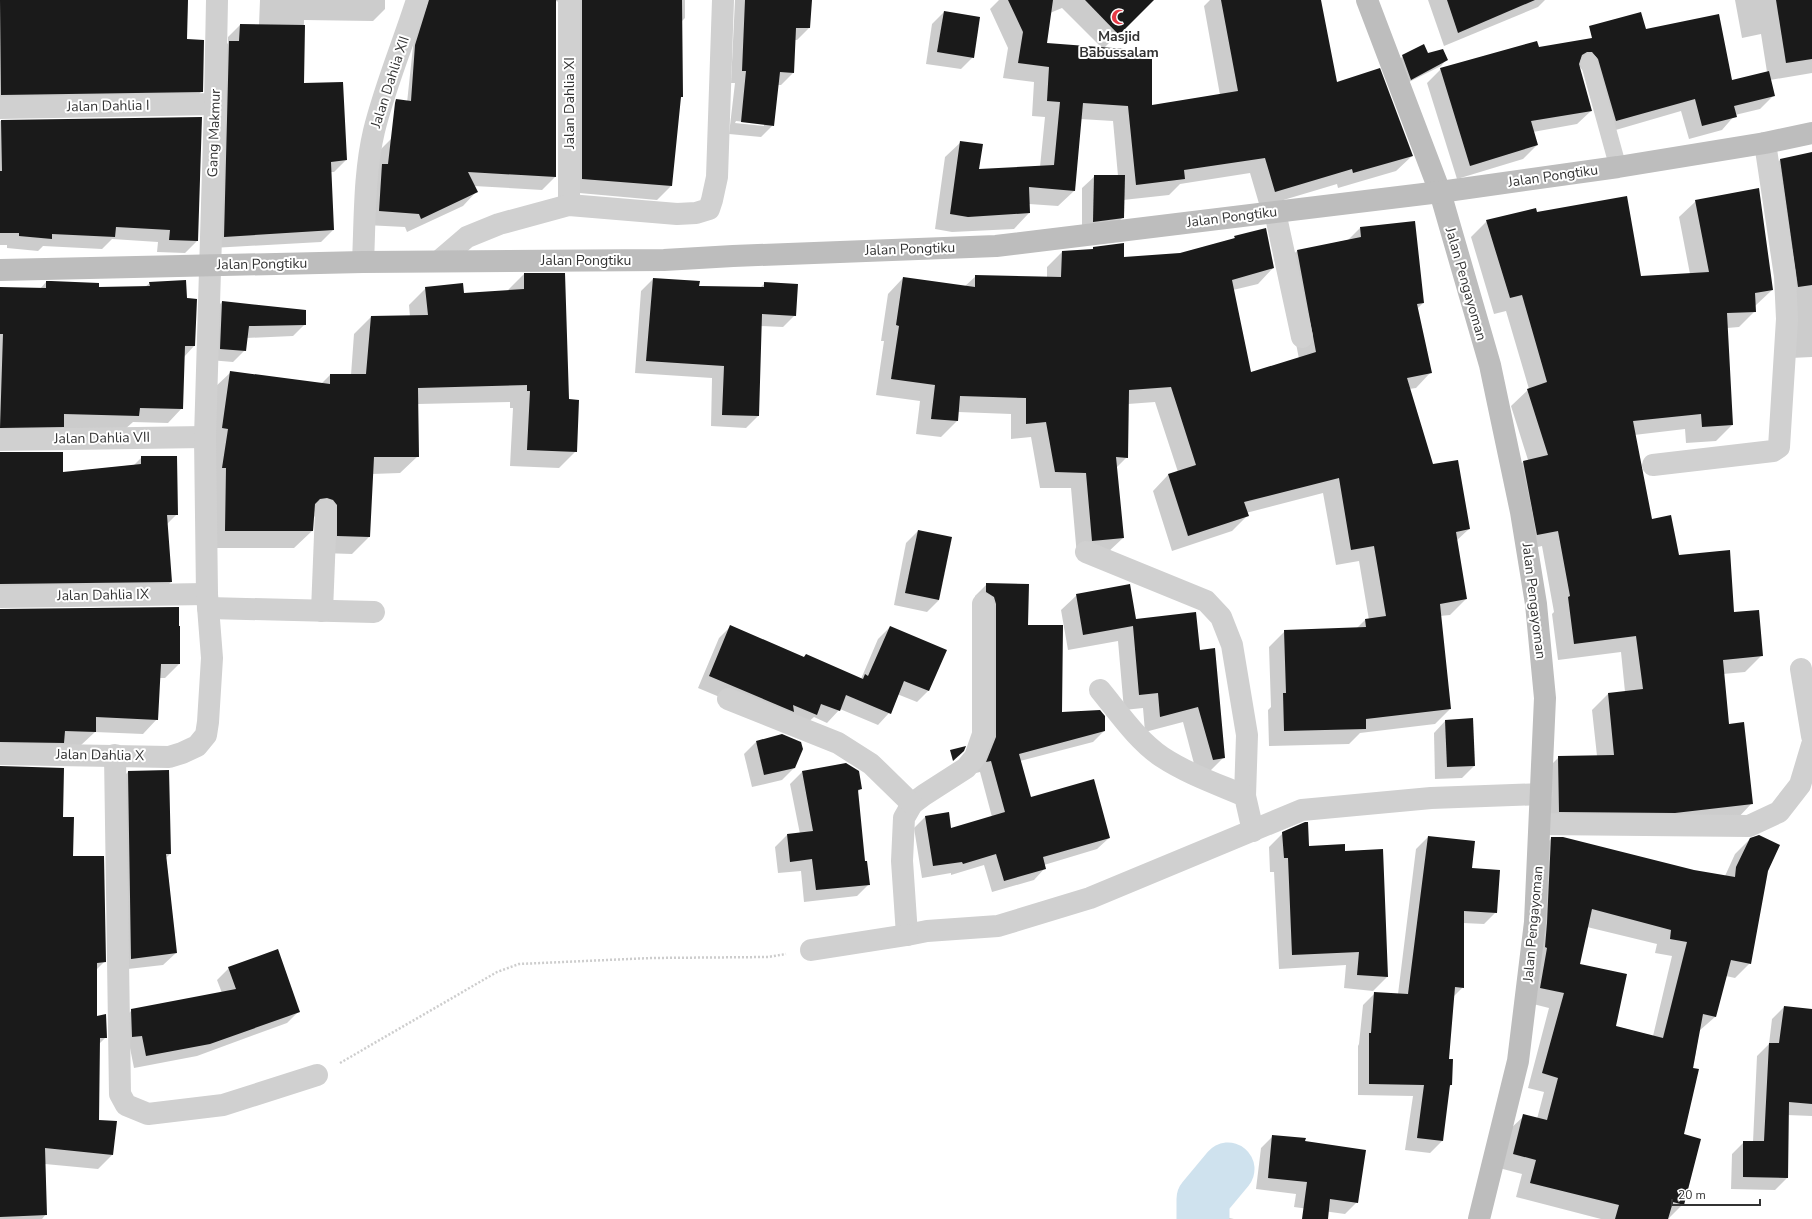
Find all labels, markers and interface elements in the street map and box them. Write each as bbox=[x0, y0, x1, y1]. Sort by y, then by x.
mosque icon: Masjid Babussalam bbox=[1110, 8, 1128, 26]
place label: Masjid Babussalam bbox=[1079, 27, 1159, 62]
street label: Jalan Dahlia XII bbox=[366, 34, 414, 131]
street label: Jalan Dahlia XI bbox=[560, 57, 579, 150]
street label: Gang Makmur bbox=[203, 88, 225, 178]
street label: Jalan Dahlia I bbox=[65, 96, 150, 116]
street label: Jalan Pongtiku bbox=[1506, 160, 1599, 192]
street label: Jalan Pongtiku bbox=[1185, 202, 1278, 232]
street label: Jalan Pengayoman bbox=[1440, 224, 1491, 343]
street label: Jalan Pongtiku bbox=[863, 238, 956, 260]
street label: Jalan Pongtiku bbox=[540, 251, 631, 270]
street label: Jalan Pongtiku bbox=[216, 254, 307, 274]
street label: Jalan Dahlia VII bbox=[53, 428, 150, 448]
street label: Jalan Pengayoman bbox=[1517, 541, 1551, 660]
street label: Jalan Dahlia IX bbox=[56, 585, 149, 605]
street label: Jalan Dahlia X bbox=[55, 745, 144, 765]
street label: Jalan Pengayoman bbox=[1518, 865, 1548, 984]
scale bar bbox=[1672, 1181, 1760, 1207]
text: 20 m bbox=[1678, 1187, 1706, 1203]

